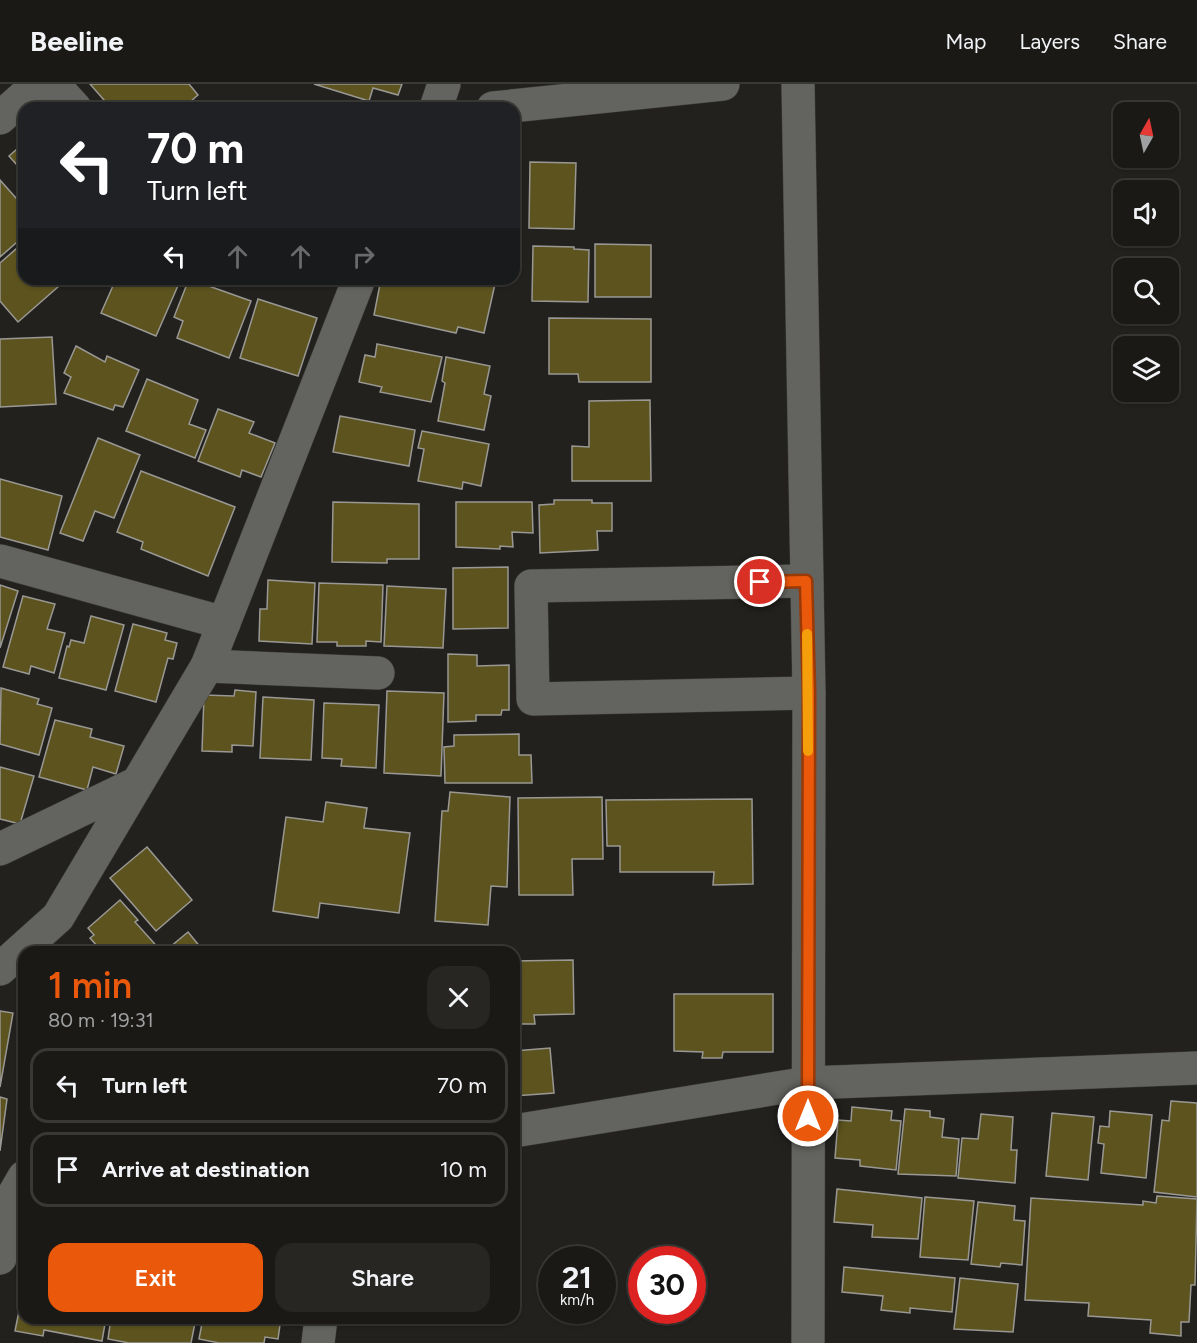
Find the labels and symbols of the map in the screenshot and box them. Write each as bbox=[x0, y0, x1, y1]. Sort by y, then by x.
north arrow bbox=[1113, 102, 1179, 168]
pin bbox=[734, 556, 785, 607]
position arrow bbox=[776, 1084, 840, 1148]
speed limit sign: 30 bbox=[628, 1246, 706, 1324]

